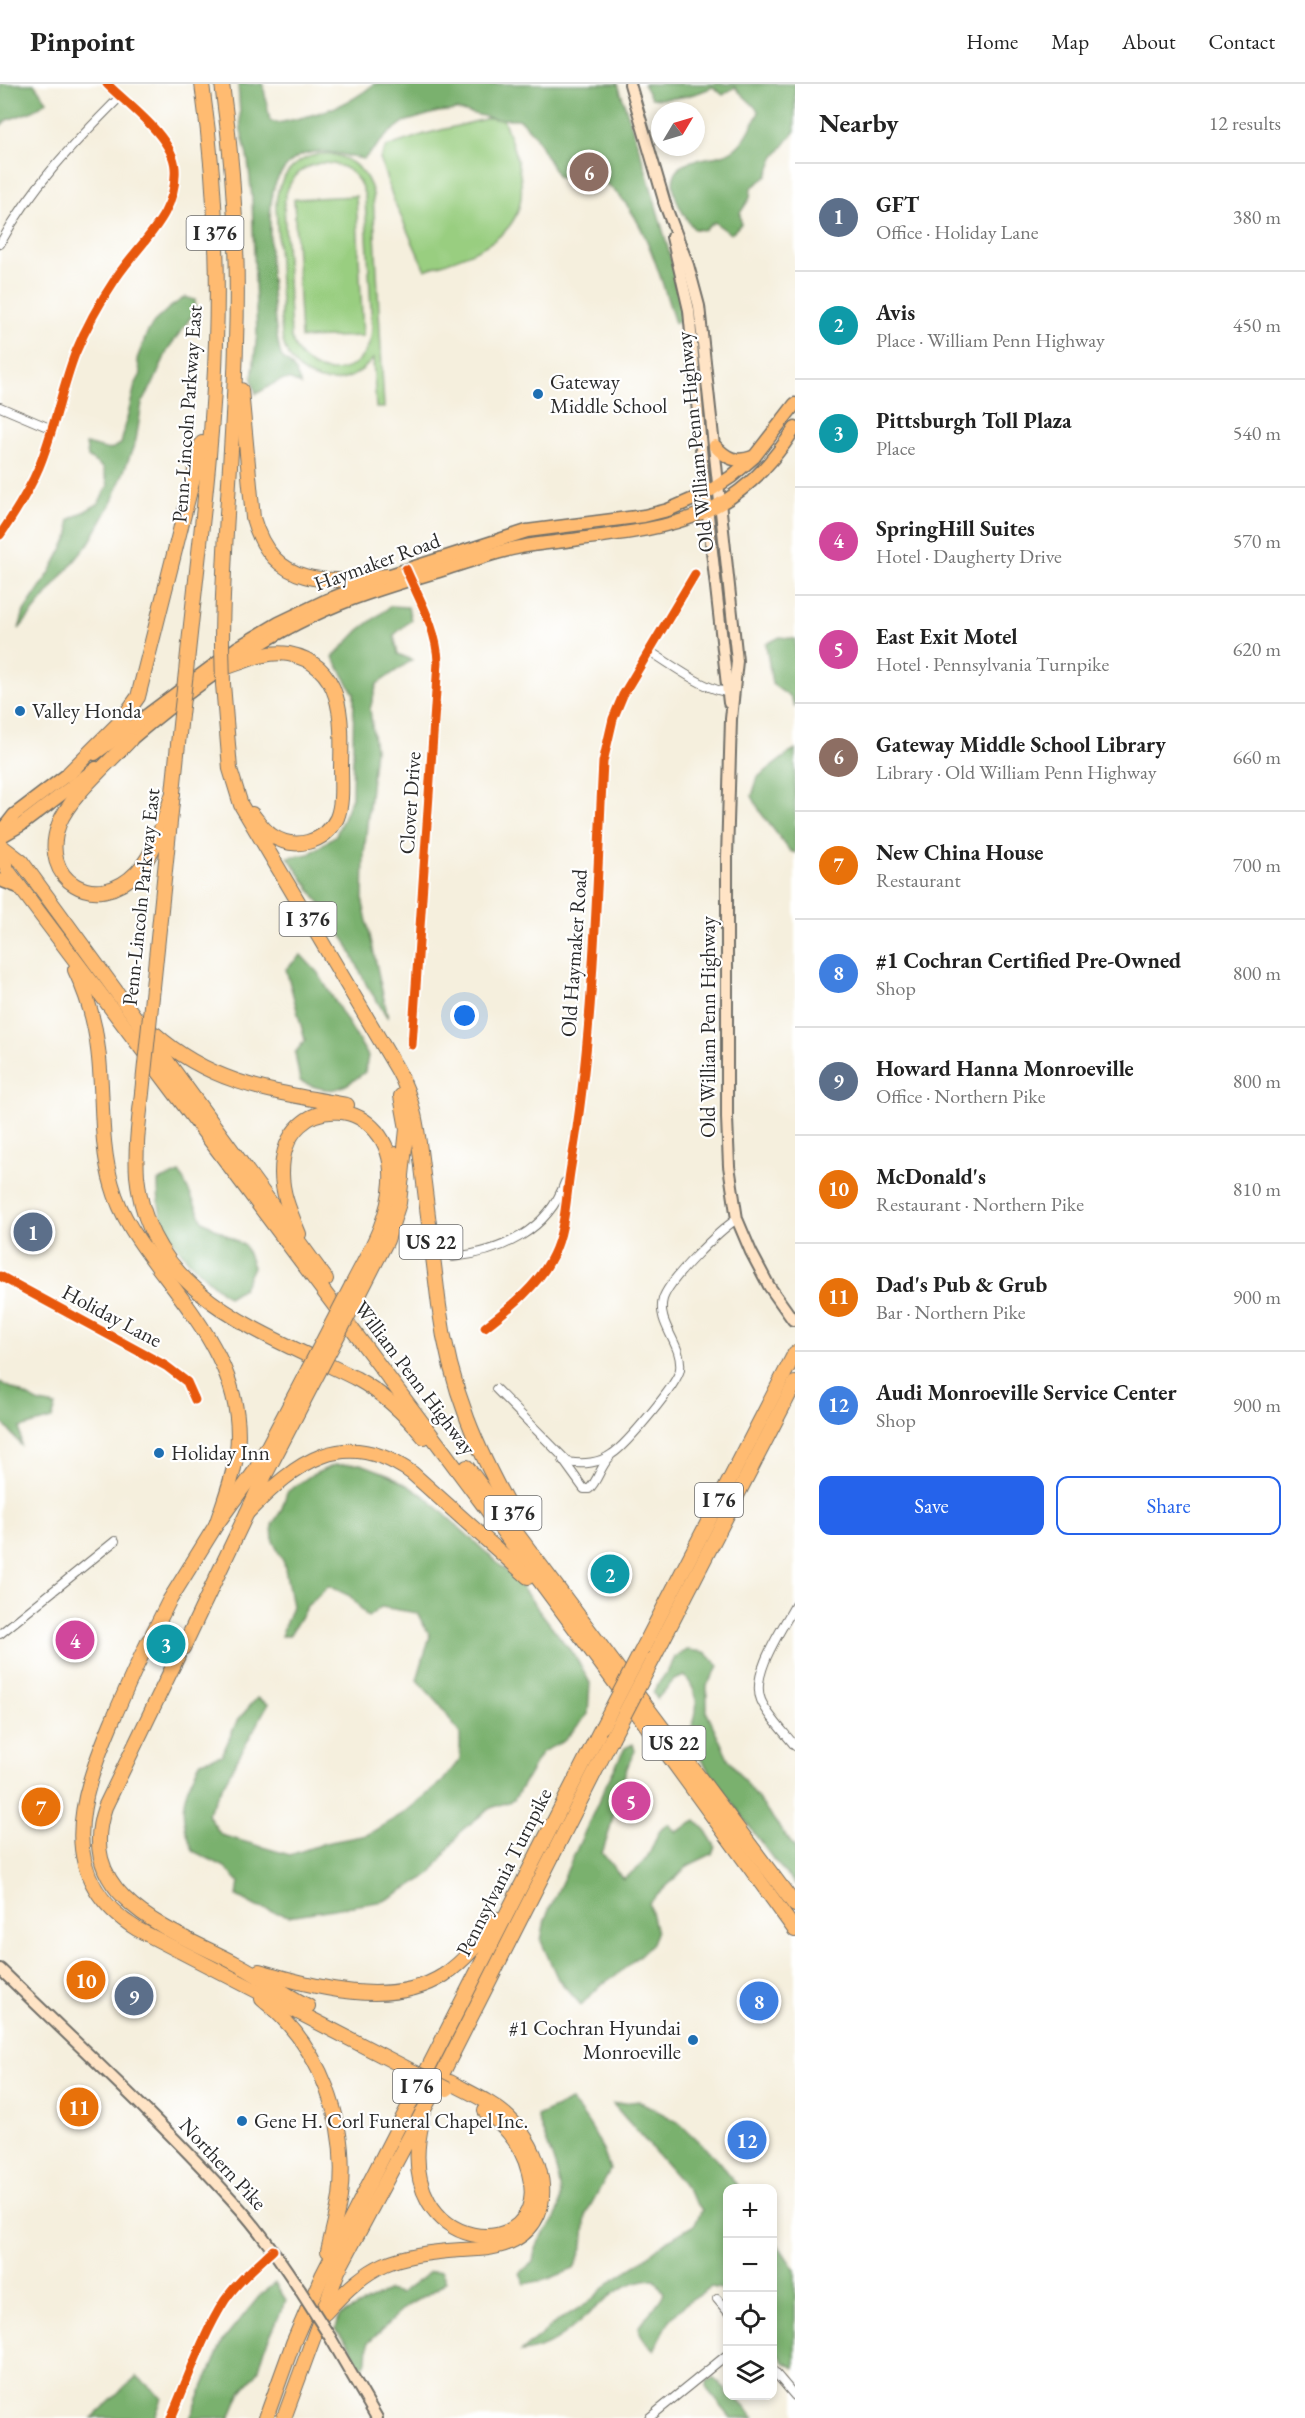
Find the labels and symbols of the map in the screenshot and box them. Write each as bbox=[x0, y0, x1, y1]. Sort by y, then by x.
north arrow bbox=[651, 102, 705, 156]
pin: 6 bbox=[570, 150, 608, 194]
road number: I 376 bbox=[186, 216, 244, 250]
street label: Penn-Lincoln Parkway East bbox=[165, 304, 208, 524]
street label: Old William Penn Highway bbox=[669, 329, 720, 554]
place label: Gateway Middle School bbox=[550, 368, 667, 419]
marker: Gateway Middle School bbox=[531, 387, 545, 401]
street label: Haymaker Road bbox=[310, 526, 444, 597]
place label: Valley Honda bbox=[32, 697, 142, 724]
marker: Valley Honda bbox=[13, 704, 27, 718]
street label: Clover Drive bbox=[392, 751, 427, 855]
street label: Penn-Lincoln Parkway East bbox=[116, 787, 165, 1007]
street label: Old Haymaker Road bbox=[554, 868, 593, 1038]
road number: I 376 bbox=[280, 902, 336, 936]
street label: Old William Penn Highway bbox=[694, 915, 721, 1138]
your location bbox=[450, 1001, 479, 1030]
pin: 1 bbox=[14, 1210, 52, 1254]
road number: US 22 bbox=[400, 1225, 462, 1259]
street label: Holiday Lane bbox=[58, 1278, 167, 1353]
street label: William Penn Highway bbox=[349, 1295, 483, 1461]
place label: Holiday Inn bbox=[171, 1439, 270, 1466]
marker: Holiday Inn bbox=[152, 1446, 166, 1460]
road number: I 76 bbox=[695, 1483, 743, 1517]
road number: I 376 bbox=[484, 1496, 542, 1530]
pin: 2 bbox=[590, 1552, 630, 1596]
pin: 4 bbox=[56, 1618, 94, 1662]
pin: 3 bbox=[146, 1622, 186, 1666]
road number: US 22 bbox=[642, 1726, 706, 1760]
pin: 5 bbox=[612, 1778, 650, 1824]
street label: Pennsylvania Turnpike bbox=[450, 1783, 558, 1960]
pin: 7 bbox=[22, 1784, 60, 1830]
pin: 10 bbox=[66, 1958, 106, 2002]
pin: 9 bbox=[114, 1974, 154, 2018]
pin: 8 bbox=[740, 1978, 778, 2024]
place label: #1 Cochran Hyundai Monroeville bbox=[509, 2014, 681, 2065]
marker: #1 Cochran Hyundai Monroeville bbox=[686, 2033, 700, 2047]
road number: I 76 bbox=[393, 2069, 441, 2103]
pin: 11 bbox=[60, 2084, 98, 2130]
place label: Gene H. Corl Funeral Chapel Inc. bbox=[254, 2107, 528, 2134]
street label: Northern Pike bbox=[174, 2112, 273, 2216]
marker: Gene H. Corl Funeral Chapel Inc. bbox=[235, 2114, 249, 2128]
pin: 12 bbox=[728, 2118, 766, 2162]

